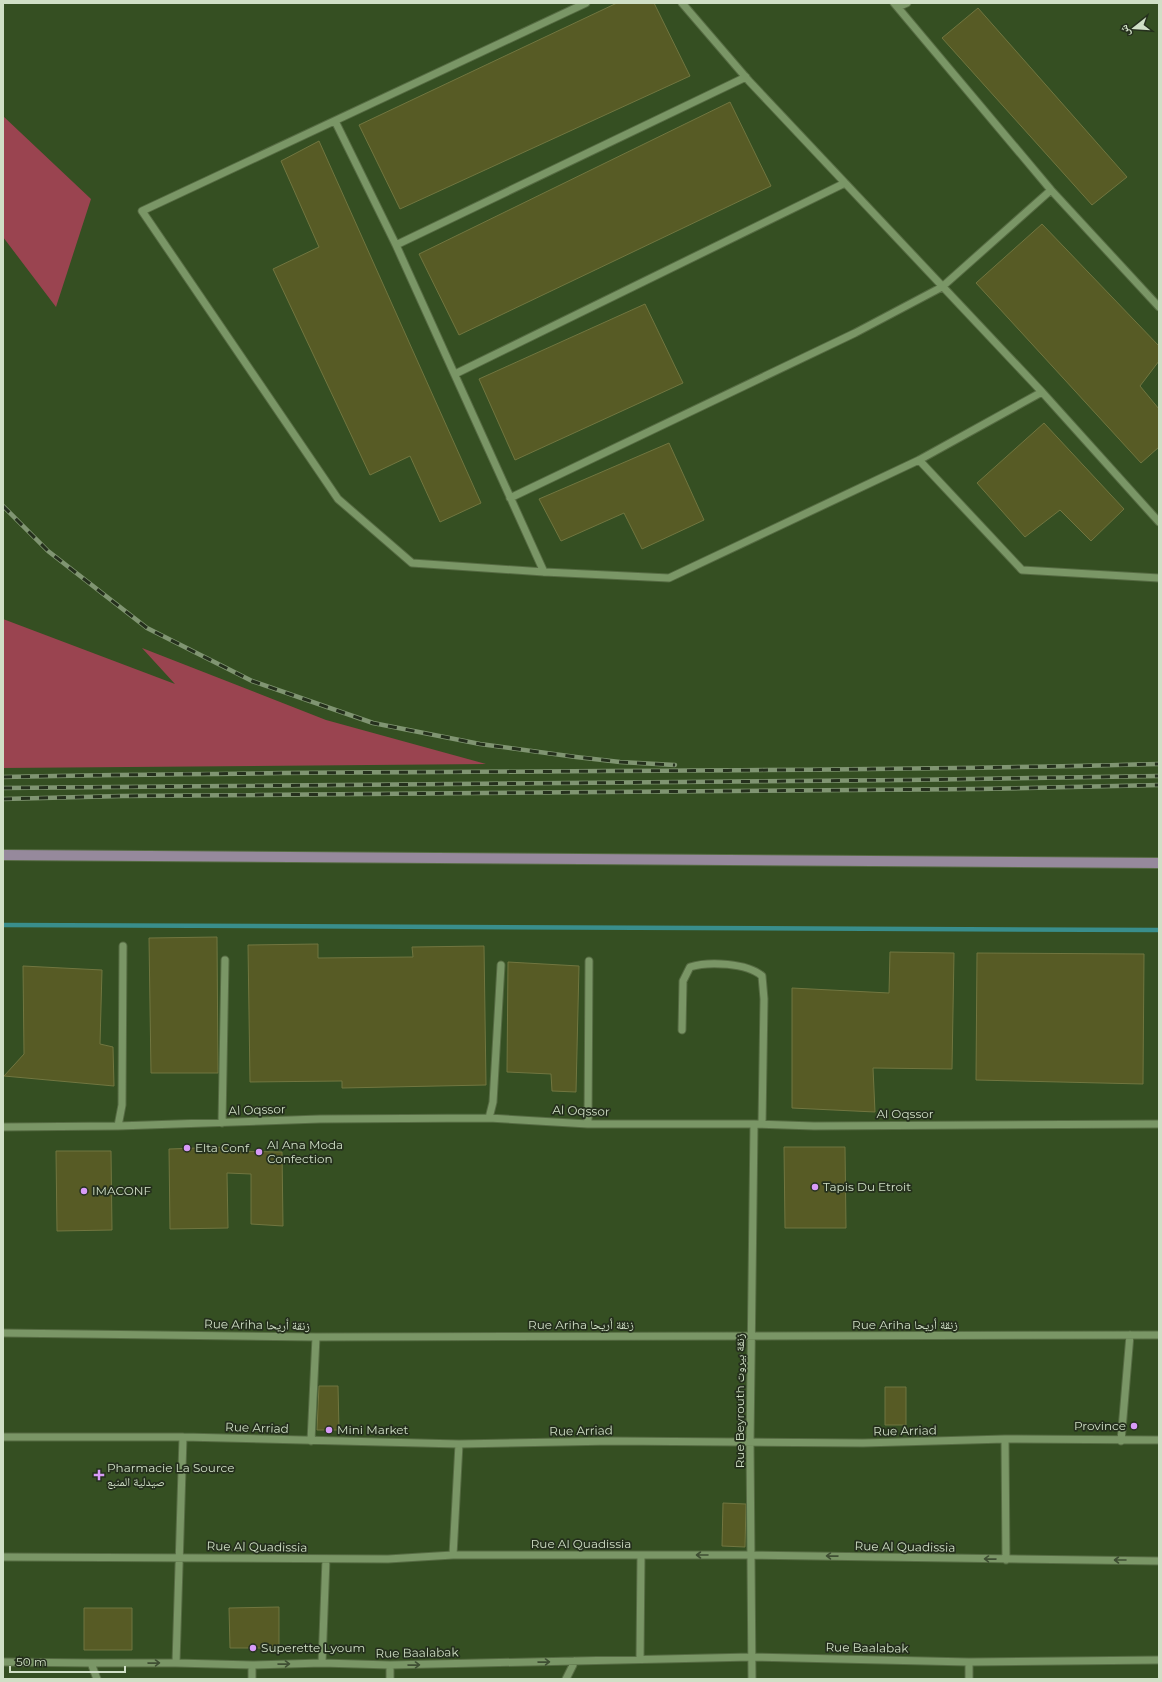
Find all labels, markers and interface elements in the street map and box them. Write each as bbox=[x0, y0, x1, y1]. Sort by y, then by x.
north arrow bbox=[1114, 8, 1154, 48]
text: ش bbox=[1116, 23, 1134, 39]
street label: Al Oqssor bbox=[228, 1101, 286, 1118]
street label: Al Oqssor bbox=[552, 1102, 610, 1119]
street label: Al Oqssor bbox=[876, 1106, 934, 1121]
place label: Al Ana Moda Confection bbox=[267, 1137, 343, 1166]
place label: Elta Conf bbox=[195, 1140, 250, 1155]
marker: Elta Conf bbox=[182, 1143, 192, 1153]
marker: Al Ana Moda Confection bbox=[254, 1147, 264, 1157]
place label: Tapis Du Etroit bbox=[823, 1179, 911, 1194]
marker: Tapis Du Etroit bbox=[810, 1182, 820, 1192]
place label: IMACONF bbox=[92, 1183, 151, 1198]
marker: IMACONF bbox=[79, 1186, 89, 1196]
street label: Rue Ariha زنقة أريحا bbox=[204, 1316, 310, 1333]
street label: Rue Ariha زنقة أريحا bbox=[528, 1317, 634, 1332]
street label: Rue Ariha زنقة أريحا bbox=[852, 1317, 958, 1332]
street label: Rue Beyrouth زنقة بيروت bbox=[732, 1333, 747, 1468]
place label: Province bbox=[1074, 1418, 1126, 1433]
street label: Rue Arriad bbox=[225, 1419, 289, 1436]
marker: Province bbox=[1129, 1421, 1139, 1431]
place label: Mini Market bbox=[337, 1422, 409, 1437]
street label: Rue Arriad bbox=[549, 1422, 613, 1439]
street label: Rue Arriad bbox=[873, 1422, 937, 1439]
marker: Mini Market bbox=[324, 1425, 334, 1435]
place label: Pharmacie La Source صيدلية المنبع bbox=[107, 1460, 234, 1489]
marker: Pharmacie La Source صيدلية المنبع bbox=[94, 1470, 104, 1480]
street label: Rue Al Quadissia bbox=[531, 1536, 631, 1551]
street label: Rue Al Quadissia bbox=[207, 1538, 307, 1555]
street label: Rue Al Quadissia bbox=[855, 1538, 955, 1555]
one-way arrow bbox=[696, 1551, 709, 1559]
one-way arrow bbox=[826, 1552, 839, 1560]
one-way arrow bbox=[984, 1555, 997, 1563]
one-way arrow bbox=[1114, 1556, 1127, 1564]
street label: Rue Baalabak bbox=[825, 1639, 909, 1656]
place label: Superette Lyoum bbox=[261, 1640, 365, 1655]
marker: Superette Lyoum bbox=[248, 1643, 258, 1653]
street label: Rue Baalabak bbox=[375, 1644, 459, 1661]
scale bar bbox=[10, 1648, 125, 1674]
text: 50 m bbox=[16, 1654, 47, 1669]
one-way arrow bbox=[537, 1658, 550, 1666]
one-way arrow bbox=[147, 1659, 160, 1667]
one-way arrow bbox=[277, 1660, 290, 1668]
one-way arrow bbox=[407, 1661, 420, 1669]

